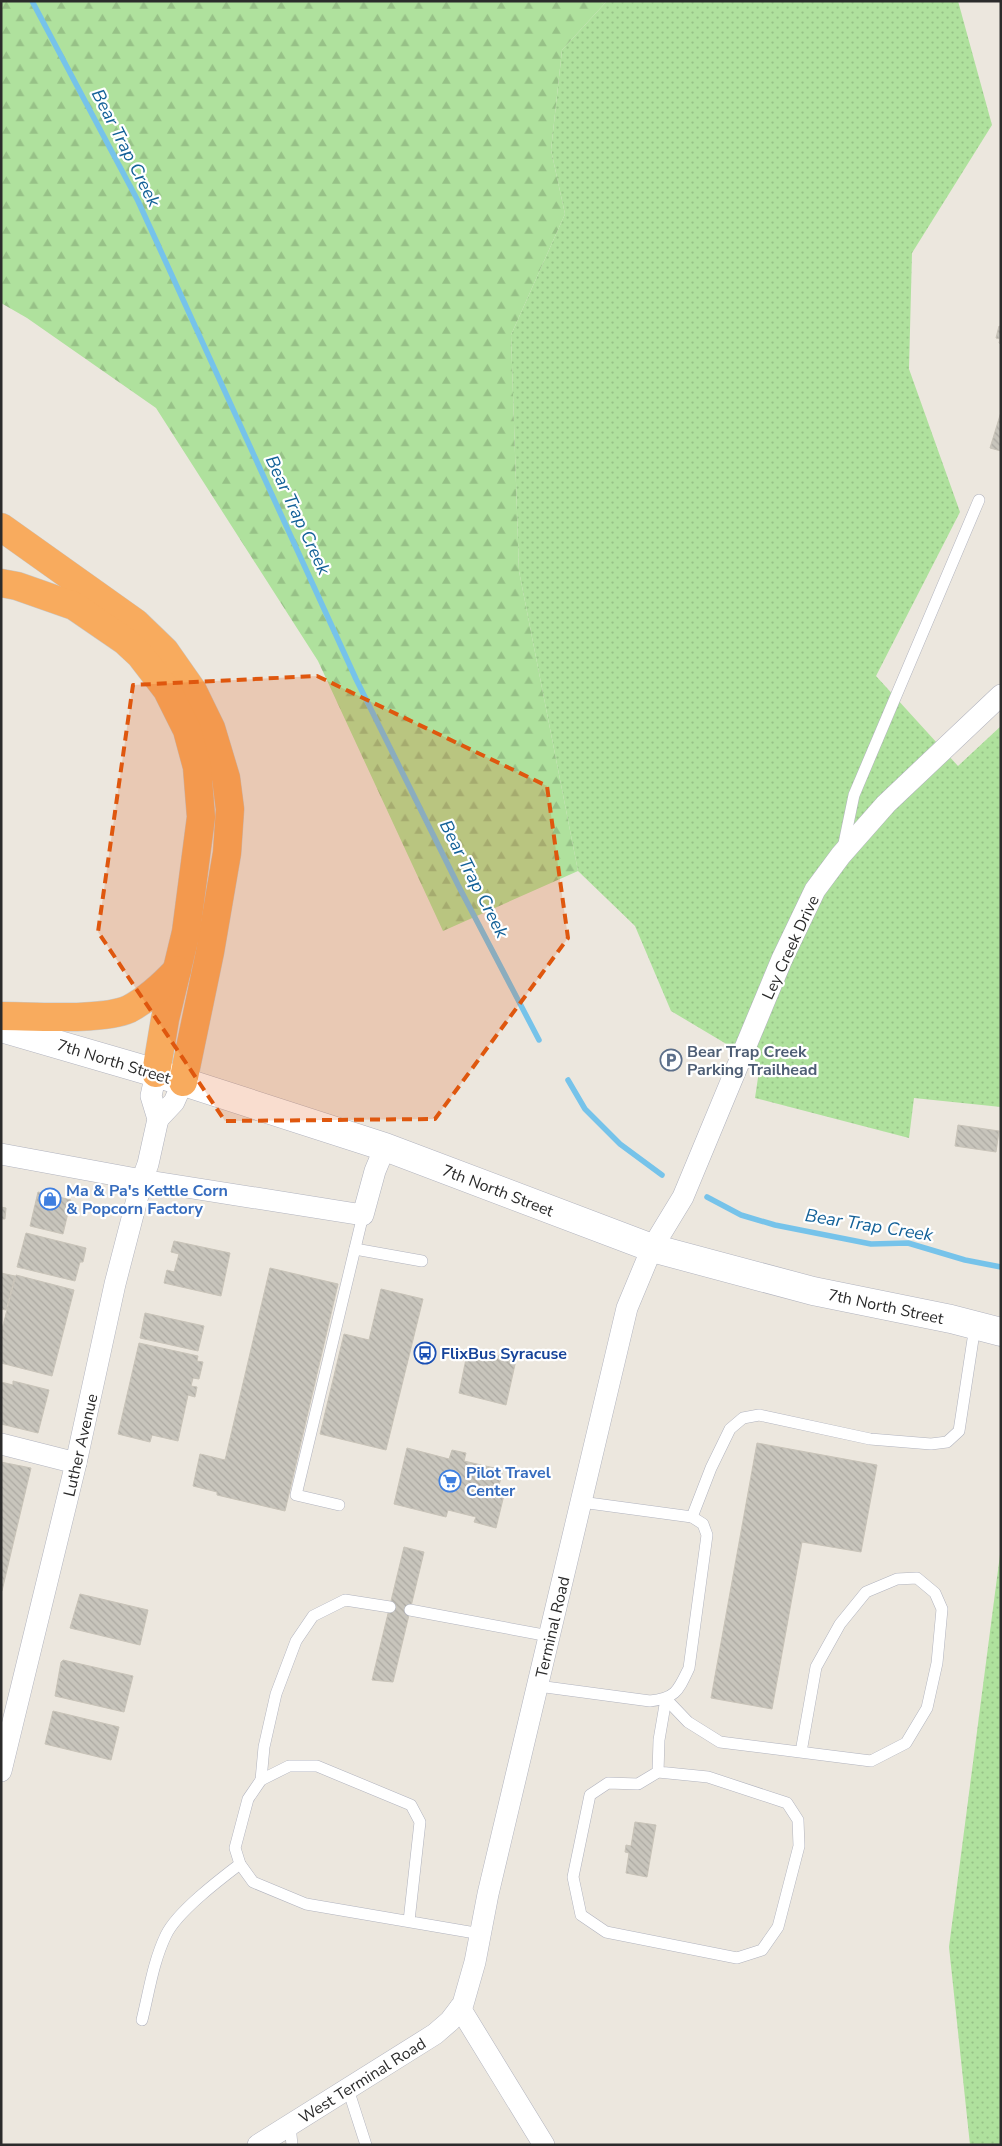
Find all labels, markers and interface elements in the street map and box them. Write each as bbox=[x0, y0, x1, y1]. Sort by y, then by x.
water label: Bear Trap Creek bbox=[86, 85, 167, 212]
water label: Bear Trap Creek bbox=[260, 451, 337, 580]
water label: Bear Trap Creek bbox=[434, 816, 515, 943]
street label: Ley Creek Drive bbox=[757, 892, 825, 1003]
street label: 7th North Street bbox=[54, 1034, 174, 1090]
place label: Bear Trap Creek Parking Trailhead bbox=[687, 1041, 817, 1081]
parking icon: Bear Trap Creek Parking Trailhead bbox=[659, 1048, 683, 1072]
street label: 7th North Street bbox=[439, 1160, 557, 1222]
place label: Ma & Pa's Kettle Corn & Popcorn Factory bbox=[66, 1180, 228, 1220]
shop icon: Ma & Pa's Kettle Corn & Popcorn Factory bbox=[38, 1187, 62, 1211]
water label: Bear Trap Creek bbox=[803, 1203, 936, 1247]
street label: 7th North Street bbox=[826, 1284, 946, 1330]
bus stop icon: FlixBus Syracuse bbox=[413, 1341, 437, 1365]
place label: FlixBus Syracuse bbox=[441, 1343, 567, 1365]
street label: Luther Avenue bbox=[58, 1392, 104, 1499]
place label: Pilot Travel Center bbox=[466, 1462, 551, 1502]
supermarket icon: Pilot Travel Center bbox=[438, 1469, 462, 1493]
street label: Terminal Road bbox=[531, 1574, 575, 1680]
street label: West Terminal Road bbox=[295, 2033, 430, 2129]

